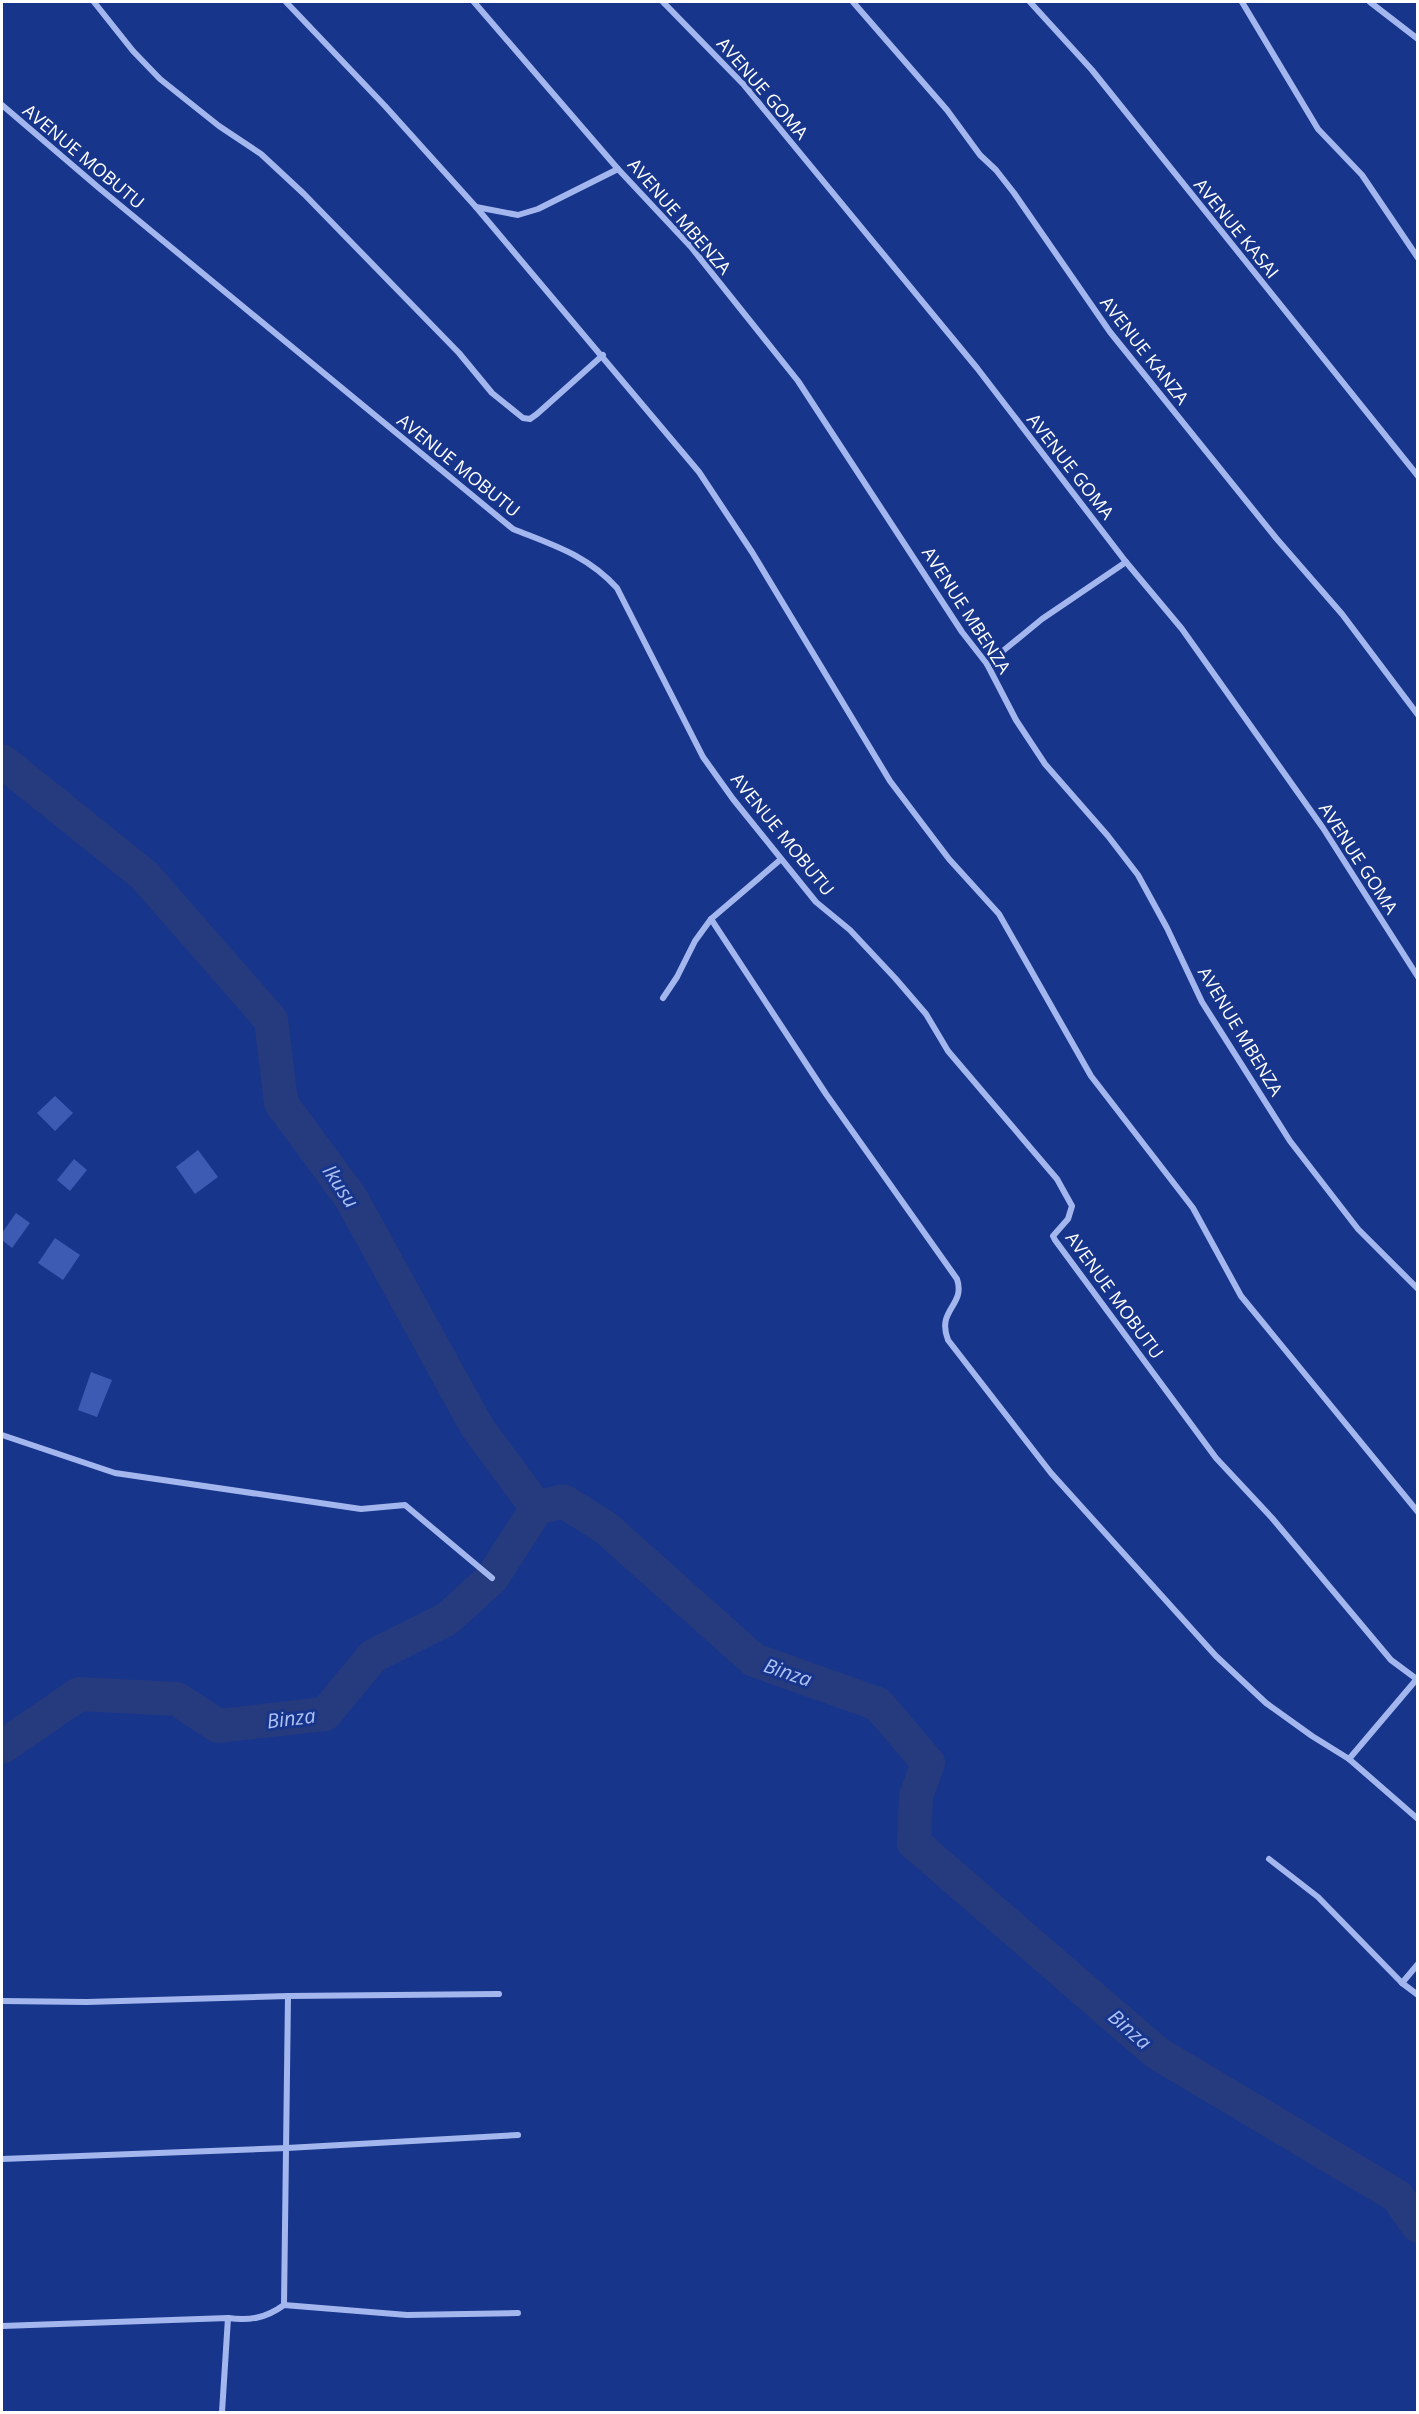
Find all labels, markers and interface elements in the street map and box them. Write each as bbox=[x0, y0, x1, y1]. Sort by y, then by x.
street label: AVENUE GOMA bbox=[712, 32, 814, 145]
street label: AVENUE MOBUTU bbox=[18, 98, 150, 214]
street label: AVENUE MBENZA bbox=[623, 153, 738, 280]
street label: AVENUE KASAI bbox=[1189, 173, 1285, 283]
street label: AVENUE KANZA bbox=[1095, 291, 1195, 410]
street label: AVENUE MOBUTU bbox=[393, 408, 525, 522]
street label: AVENUE GOMA bbox=[1022, 408, 1120, 524]
street label: AVENUE MBENZA bbox=[917, 542, 1017, 678]
street label: AVENUE MOBUTU bbox=[726, 768, 840, 900]
street label: AVENUE GOMA bbox=[1314, 798, 1404, 919]
street label: AVENUE MBENZA bbox=[1193, 962, 1289, 1101]
water label: Ikusu bbox=[317, 1159, 365, 1213]
street label: AVENUE MOBUTU bbox=[1061, 1227, 1169, 1363]
water label: Binza bbox=[761, 1651, 815, 1693]
water label: Binza bbox=[265, 1702, 317, 1734]
water label: Binza bbox=[1103, 2003, 1157, 2055]

